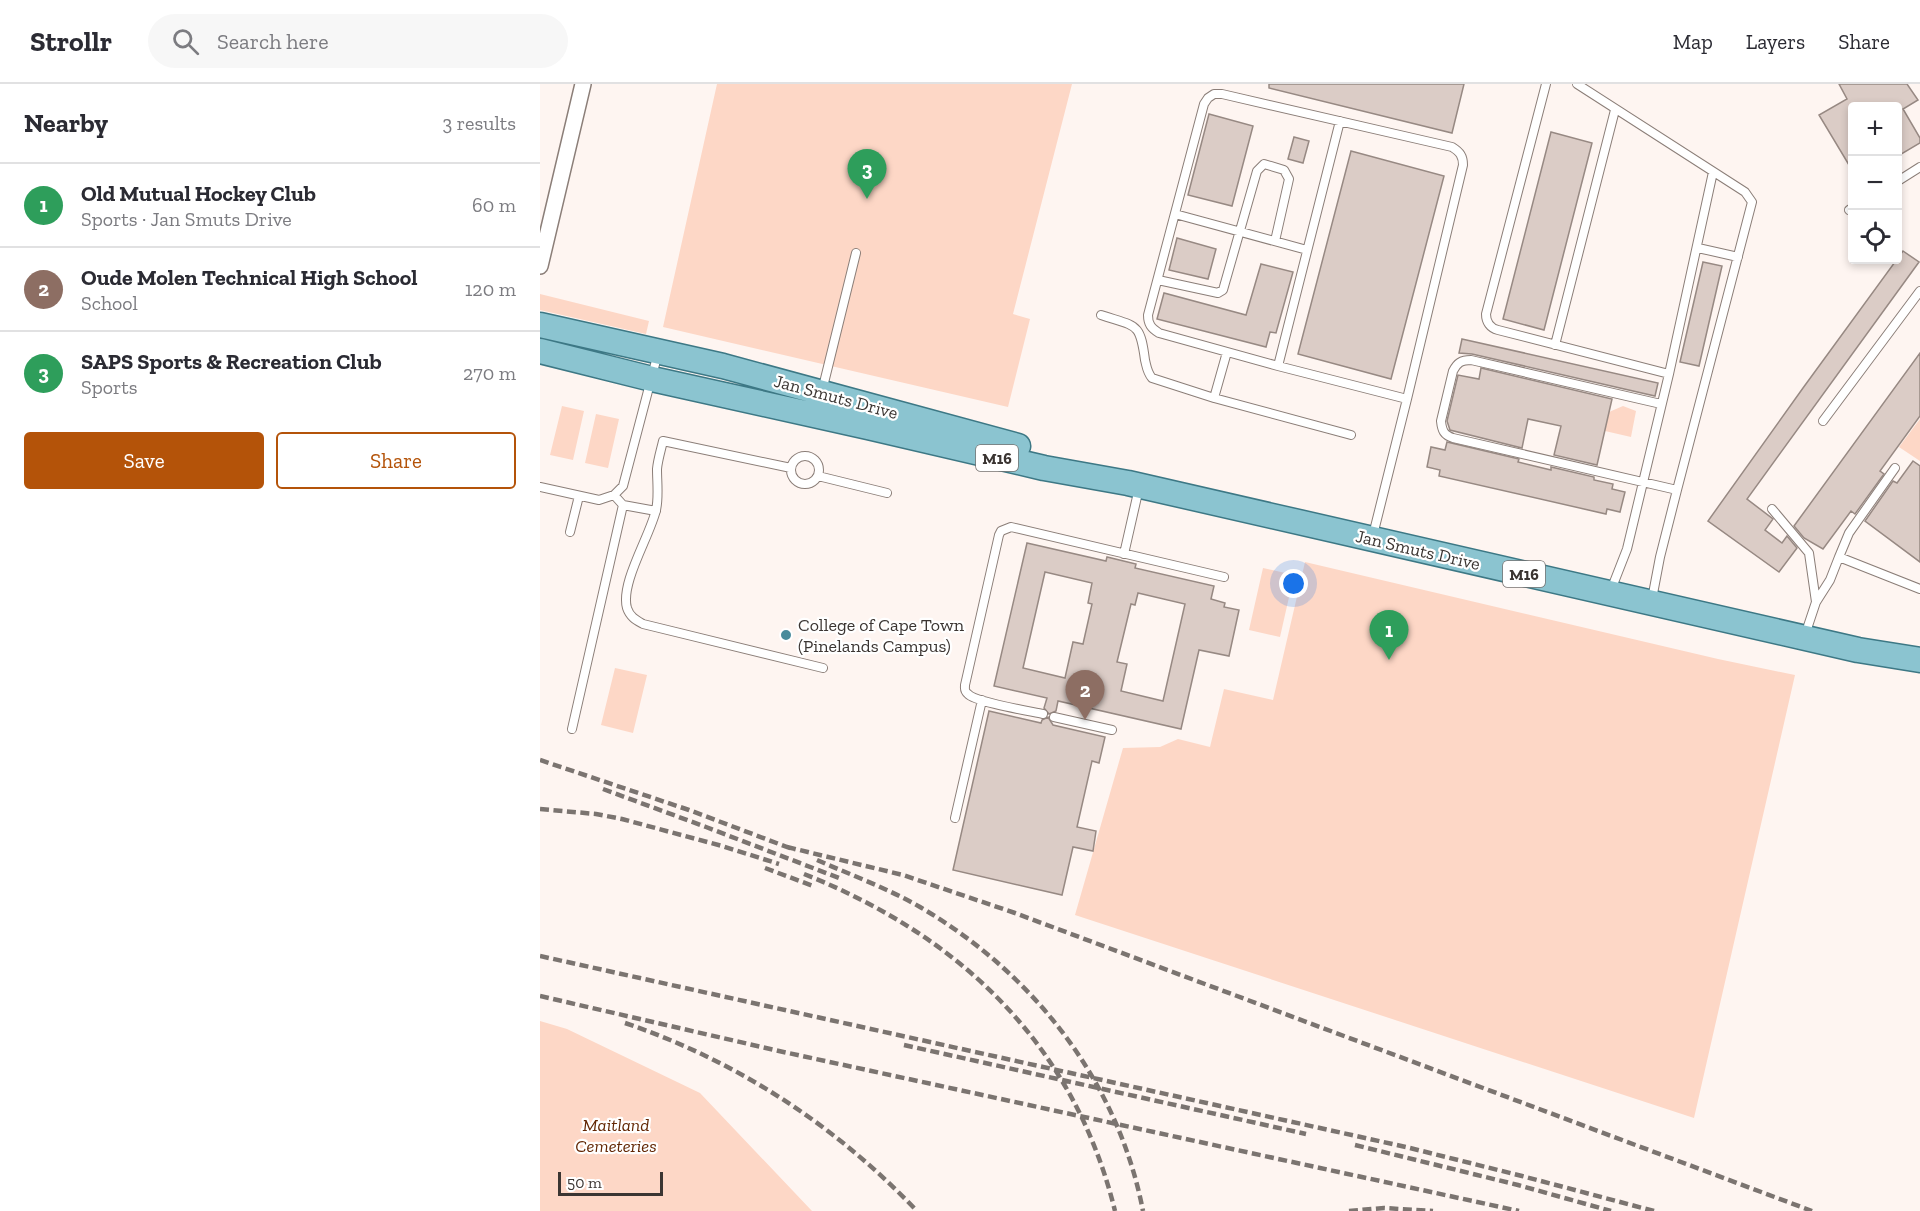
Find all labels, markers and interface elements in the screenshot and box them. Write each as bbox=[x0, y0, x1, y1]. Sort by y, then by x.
search box bbox=[148, 14, 568, 68]
text: Strollr bbox=[30, 25, 112, 58]
icon: search bbox=[169, 25, 202, 58]
text: Search here bbox=[217, 28, 328, 55]
text: Map bbox=[1673, 29, 1713, 54]
text: Layers bbox=[1746, 29, 1805, 54]
text: Share bbox=[1838, 29, 1890, 54]
map controls bbox=[1848, 102, 1902, 264]
button: + bbox=[1848, 102, 1902, 156]
text: Nearby bbox=[24, 107, 108, 139]
text: 3 results bbox=[442, 111, 516, 135]
pin: 3 bbox=[848, 150, 886, 199]
button: − bbox=[1848, 156, 1902, 210]
text: Old Mutual Hockey Club bbox=[81, 180, 316, 207]
text: 1 bbox=[39, 193, 48, 217]
text: 60 m bbox=[472, 193, 516, 217]
text: Sports · Jan Smuts Drive bbox=[81, 207, 292, 231]
button: locate bbox=[1848, 210, 1902, 264]
text: Oude Molen Technical High School bbox=[81, 264, 418, 291]
text: 2 bbox=[38, 277, 49, 301]
text: 120 m bbox=[465, 277, 516, 301]
text: School bbox=[81, 291, 138, 315]
text: SAPS Sports & Recreation Club bbox=[81, 348, 382, 375]
text: 3 bbox=[38, 361, 49, 385]
text: 270 m bbox=[463, 361, 516, 385]
street label: Jan Smuts Drive bbox=[772, 370, 900, 424]
text: Sports bbox=[81, 375, 138, 399]
button: Save bbox=[24, 432, 264, 489]
button: Share bbox=[276, 432, 516, 489]
road number: M16 bbox=[976, 445, 1018, 471]
street label: Jan Smuts Drive bbox=[1354, 525, 1482, 575]
road number: M16 bbox=[1503, 561, 1545, 587]
your location bbox=[1279, 569, 1308, 598]
pin: 1 bbox=[1370, 610, 1408, 660]
place label: College of Cape Town (Pinelands Campus) bbox=[798, 614, 965, 657]
marker: College of Cape Town (Pinelands Campus) bbox=[779, 628, 793, 642]
pin: 2 bbox=[1066, 670, 1104, 720]
park label: Maitland Cemeteries bbox=[575, 1114, 657, 1157]
scale bar bbox=[558, 1169, 663, 1196]
text: 50 m bbox=[567, 1173, 602, 1192]

